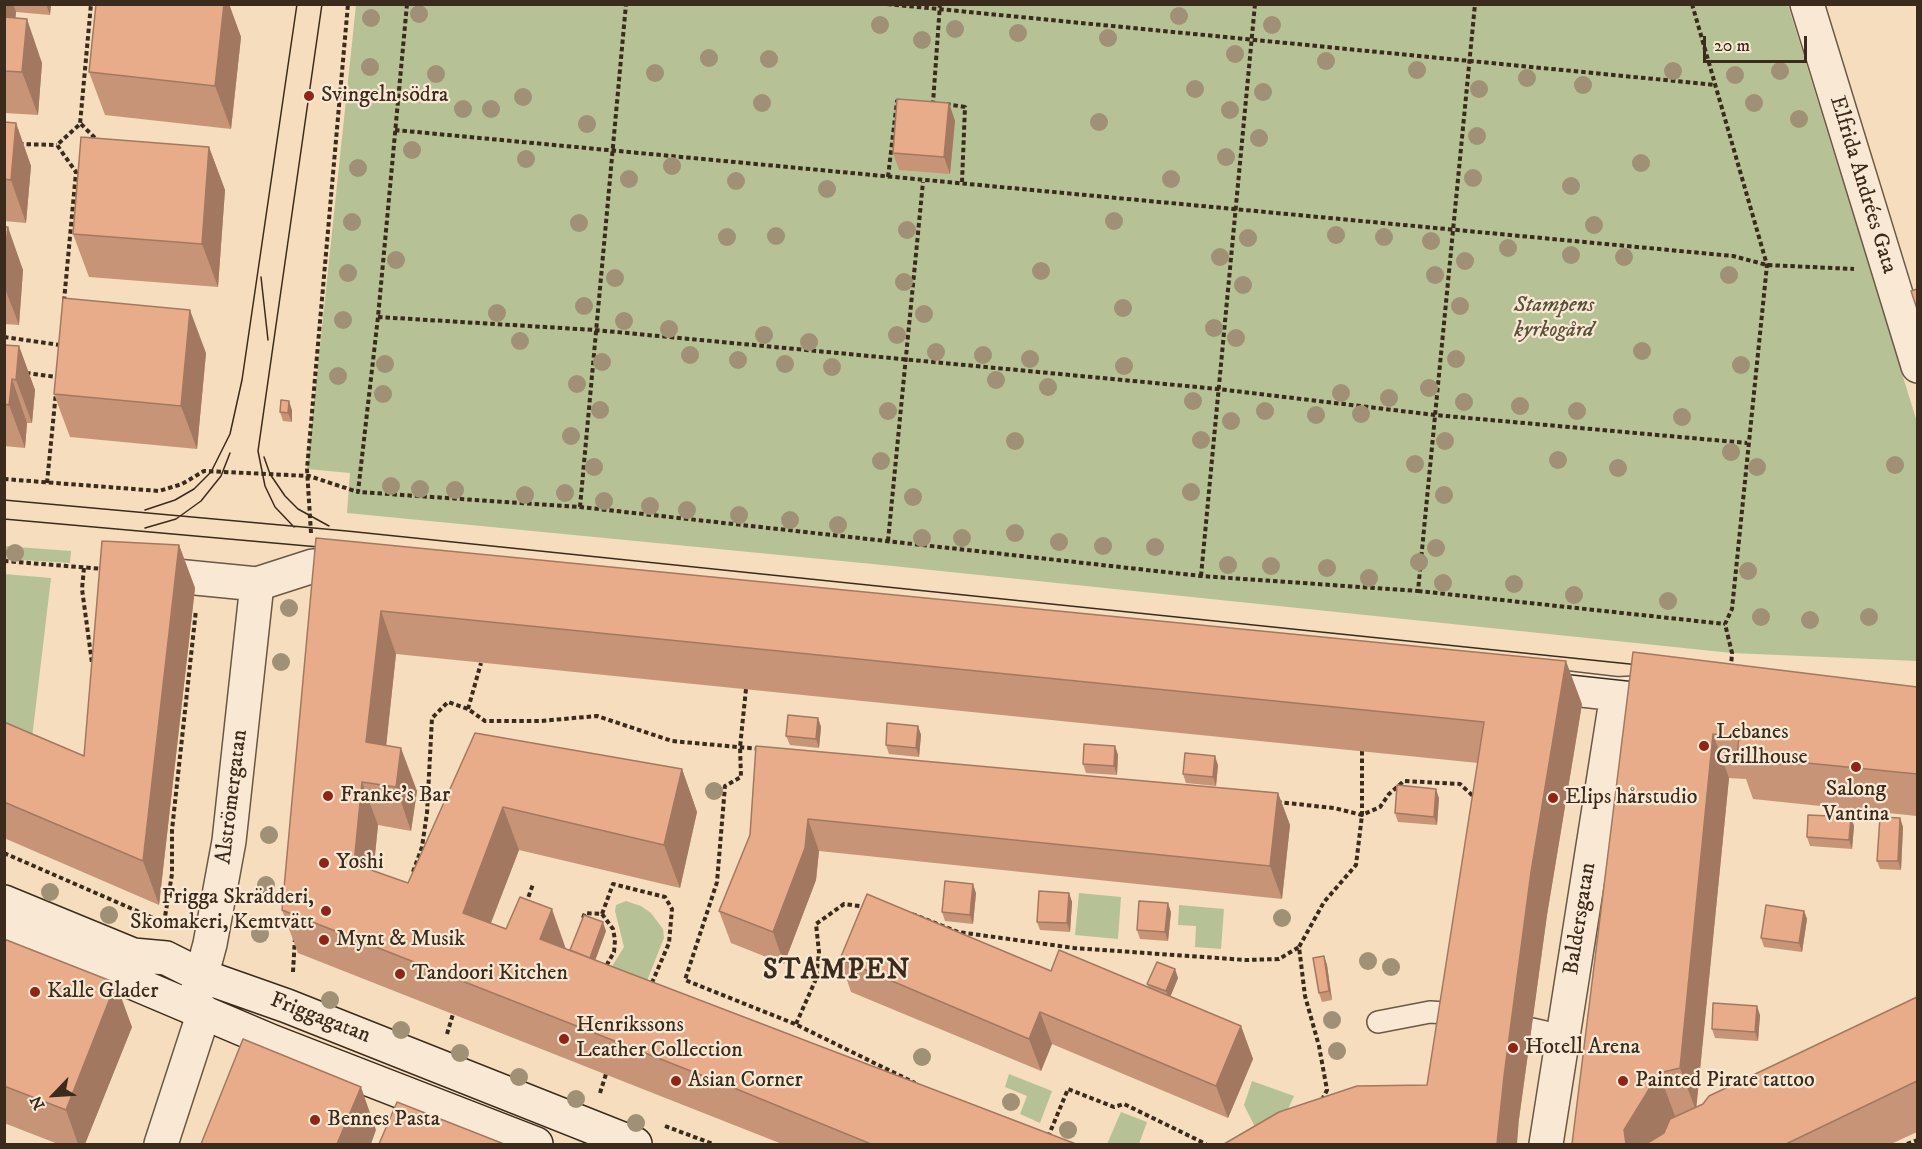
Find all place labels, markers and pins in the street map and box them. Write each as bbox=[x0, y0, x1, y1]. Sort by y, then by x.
place label: Svingeln södra bbox=[321, 83, 448, 109]
marker: Svingeln södra bbox=[302, 89, 316, 103]
place label: Lebanes Grillhouse bbox=[1716, 720, 1808, 772]
marker: Lebanes Grillhouse bbox=[1697, 739, 1711, 753]
marker: Salong Vantina bbox=[1849, 760, 1863, 774]
place label: Salong Vantina bbox=[1823, 777, 1889, 828]
place label: Franke's Bar bbox=[340, 783, 450, 809]
place label: Elips hårstudio bbox=[1565, 785, 1697, 811]
marker: Franke's Bar bbox=[321, 789, 335, 803]
marker: Elips hårstudio bbox=[1546, 791, 1560, 805]
place label: Yoshi bbox=[336, 850, 384, 876]
marker: Yoshi bbox=[317, 856, 331, 870]
place label: Frigga Skrädderi, Skomakeri, Kemtvätt bbox=[130, 885, 314, 936]
marker: Frigga Skrädderi, Skomakeri, Kemtvätt bbox=[319, 904, 333, 918]
place label: Mynt & Musik bbox=[336, 927, 465, 953]
marker: Mynt & Musik bbox=[317, 933, 331, 947]
place label: Tandoori Kitchen bbox=[412, 961, 568, 987]
marker: Tandoori Kitchen bbox=[393, 967, 407, 981]
place label: Kalle Glader bbox=[47, 979, 158, 1005]
marker: Kalle Glader bbox=[28, 985, 42, 999]
place label: Henrikssons Leather Collection bbox=[576, 1013, 743, 1064]
marker: Henrikssons Leather Collection bbox=[557, 1032, 571, 1046]
place label: Hotell Arena bbox=[1525, 1035, 1640, 1061]
marker: Hotell Arena bbox=[1506, 1041, 1520, 1055]
place label: Asian Corner bbox=[688, 1068, 803, 1094]
place label: Painted Pirate tattoo bbox=[1635, 1068, 1815, 1094]
marker: Asian Corner bbox=[669, 1074, 683, 1088]
marker: Painted Pirate tattoo bbox=[1616, 1074, 1630, 1088]
place label: Bennes Pasta bbox=[327, 1107, 440, 1133]
marker: Bennes Pasta bbox=[308, 1113, 322, 1127]

